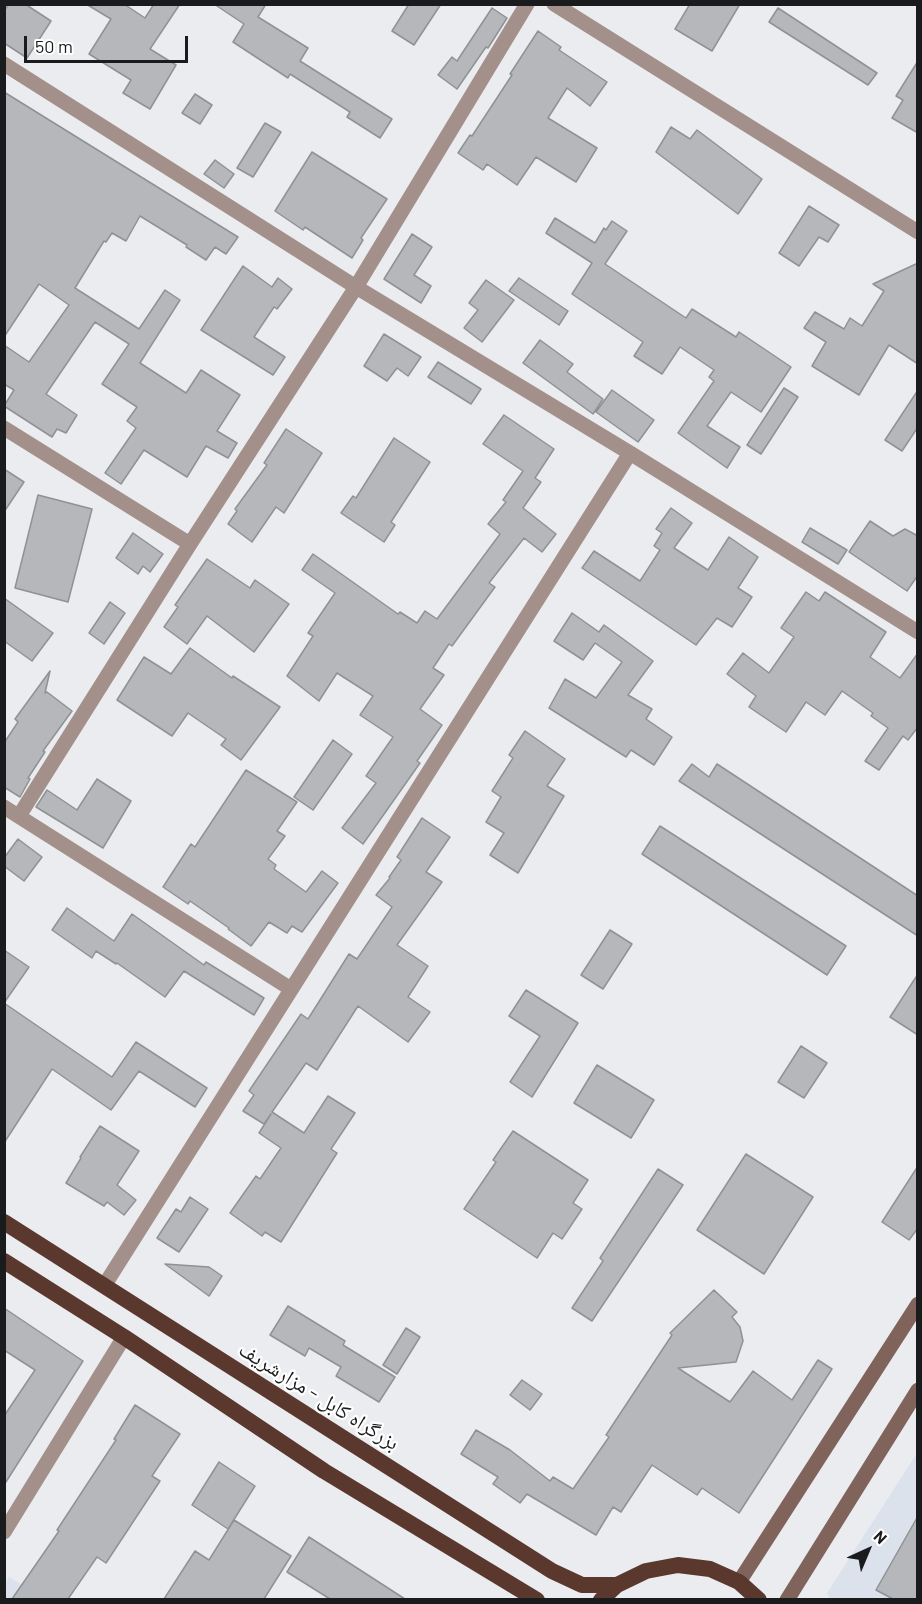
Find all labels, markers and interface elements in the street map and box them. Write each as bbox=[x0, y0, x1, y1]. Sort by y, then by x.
scale bar bbox=[27, 24, 190, 62]
text: 50 m bbox=[35, 35, 73, 57]
street label: بزرگراه کابل - مزارشریف bbox=[234, 1337, 404, 1455]
north arrow bbox=[838, 1520, 898, 1580]
text: N bbox=[870, 1526, 891, 1547]

